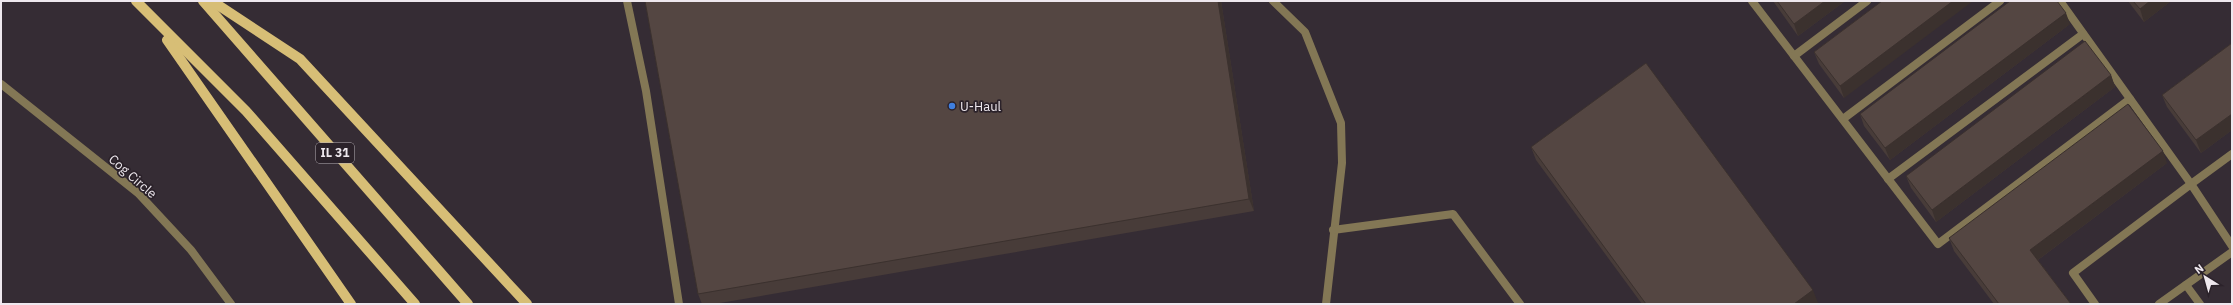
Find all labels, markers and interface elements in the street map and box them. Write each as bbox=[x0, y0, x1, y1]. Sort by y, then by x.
place label: U-Haul bbox=[960, 98, 1002, 115]
marker: U-Haul bbox=[947, 101, 957, 111]
road number: IL 31 bbox=[316, 143, 354, 163]
street label: Cog Circle bbox=[105, 151, 160, 202]
north arrow bbox=[2185, 257, 2225, 297]
text: N bbox=[2192, 261, 2206, 277]

